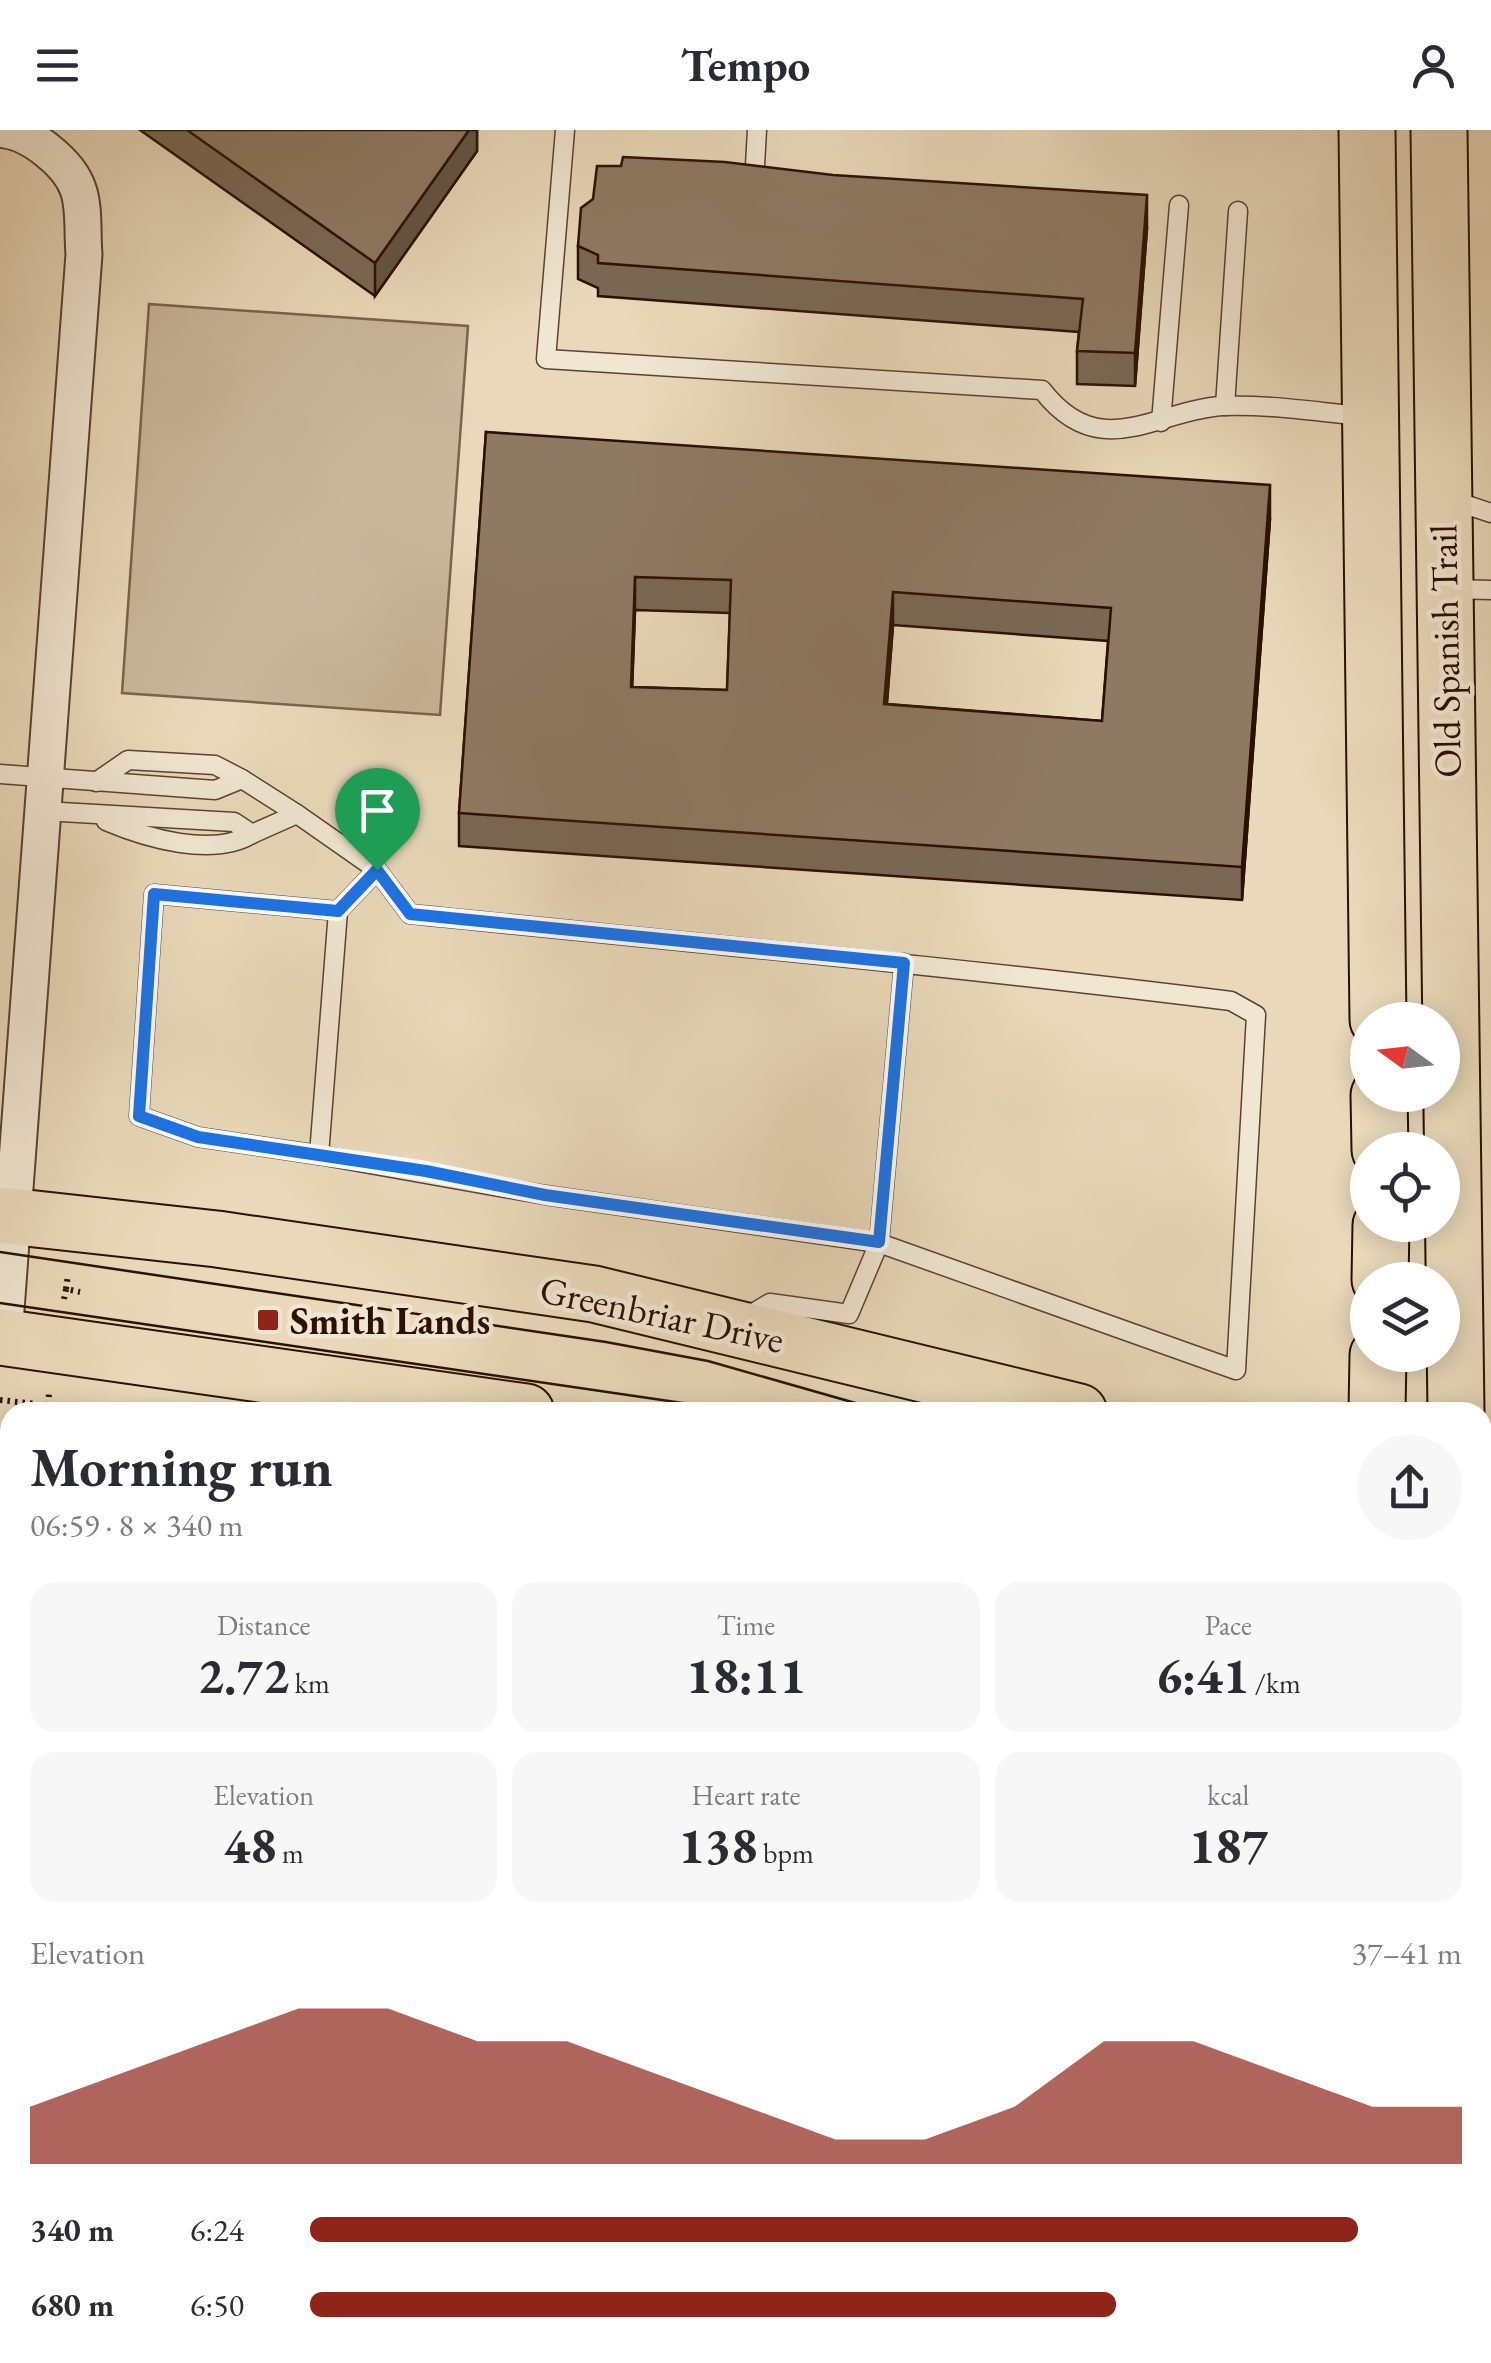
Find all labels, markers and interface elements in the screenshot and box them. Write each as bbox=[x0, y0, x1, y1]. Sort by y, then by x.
text: Tempo bbox=[681, 36, 810, 94]
icon: menu bbox=[30, 38, 85, 93]
icon: person bbox=[1406, 38, 1461, 93]
street label: Old Spanish Trail bbox=[1418, 524, 1472, 778]
pin bbox=[335, 768, 420, 871]
icon: arrive bbox=[350, 783, 405, 838]
north arrow bbox=[1350, 1002, 1460, 1112]
map controls bbox=[1350, 1002, 1460, 1372]
button: locate bbox=[1350, 1132, 1460, 1242]
button: layers bbox=[1350, 1262, 1460, 1372]
street label: Greenbriar Drive bbox=[536, 1264, 788, 1364]
place label: Smith Lands bbox=[290, 1296, 490, 1345]
marker: Smith Lands bbox=[255, 1307, 281, 1333]
text: Morning run bbox=[30, 1431, 333, 1502]
button: share bbox=[1357, 1435, 1462, 1540]
text: 06:59 · 8 × 340 m bbox=[30, 1504, 243, 1546]
text: Distance bbox=[217, 1607, 310, 1643]
text: Time bbox=[717, 1607, 775, 1643]
text: Pace bbox=[1205, 1607, 1252, 1643]
text: 2.72 bbox=[198, 1643, 289, 1708]
text: 18:11 bbox=[686, 1643, 806, 1708]
text: 6:41 bbox=[1156, 1643, 1249, 1708]
text: km bbox=[289, 1665, 330, 1701]
text: /km bbox=[1249, 1665, 1301, 1701]
text: Elevation bbox=[213, 1777, 314, 1813]
text: Heart rate bbox=[692, 1777, 800, 1813]
text: kcal bbox=[1207, 1777, 1249, 1813]
text: 48 bbox=[224, 1813, 276, 1878]
text: 138 bbox=[678, 1813, 758, 1878]
text: 187 bbox=[1189, 1813, 1268, 1878]
text: m bbox=[276, 1835, 304, 1871]
text: bpm bbox=[758, 1835, 814, 1871]
text: Elevation bbox=[30, 1932, 145, 1974]
text: 37–41 m bbox=[1352, 1932, 1462, 1974]
text: 340 m bbox=[30, 2209, 114, 2251]
text: 6:24 bbox=[190, 2209, 244, 2251]
text: 680 m bbox=[30, 2284, 114, 2326]
text: 6:50 bbox=[190, 2284, 244, 2326]

